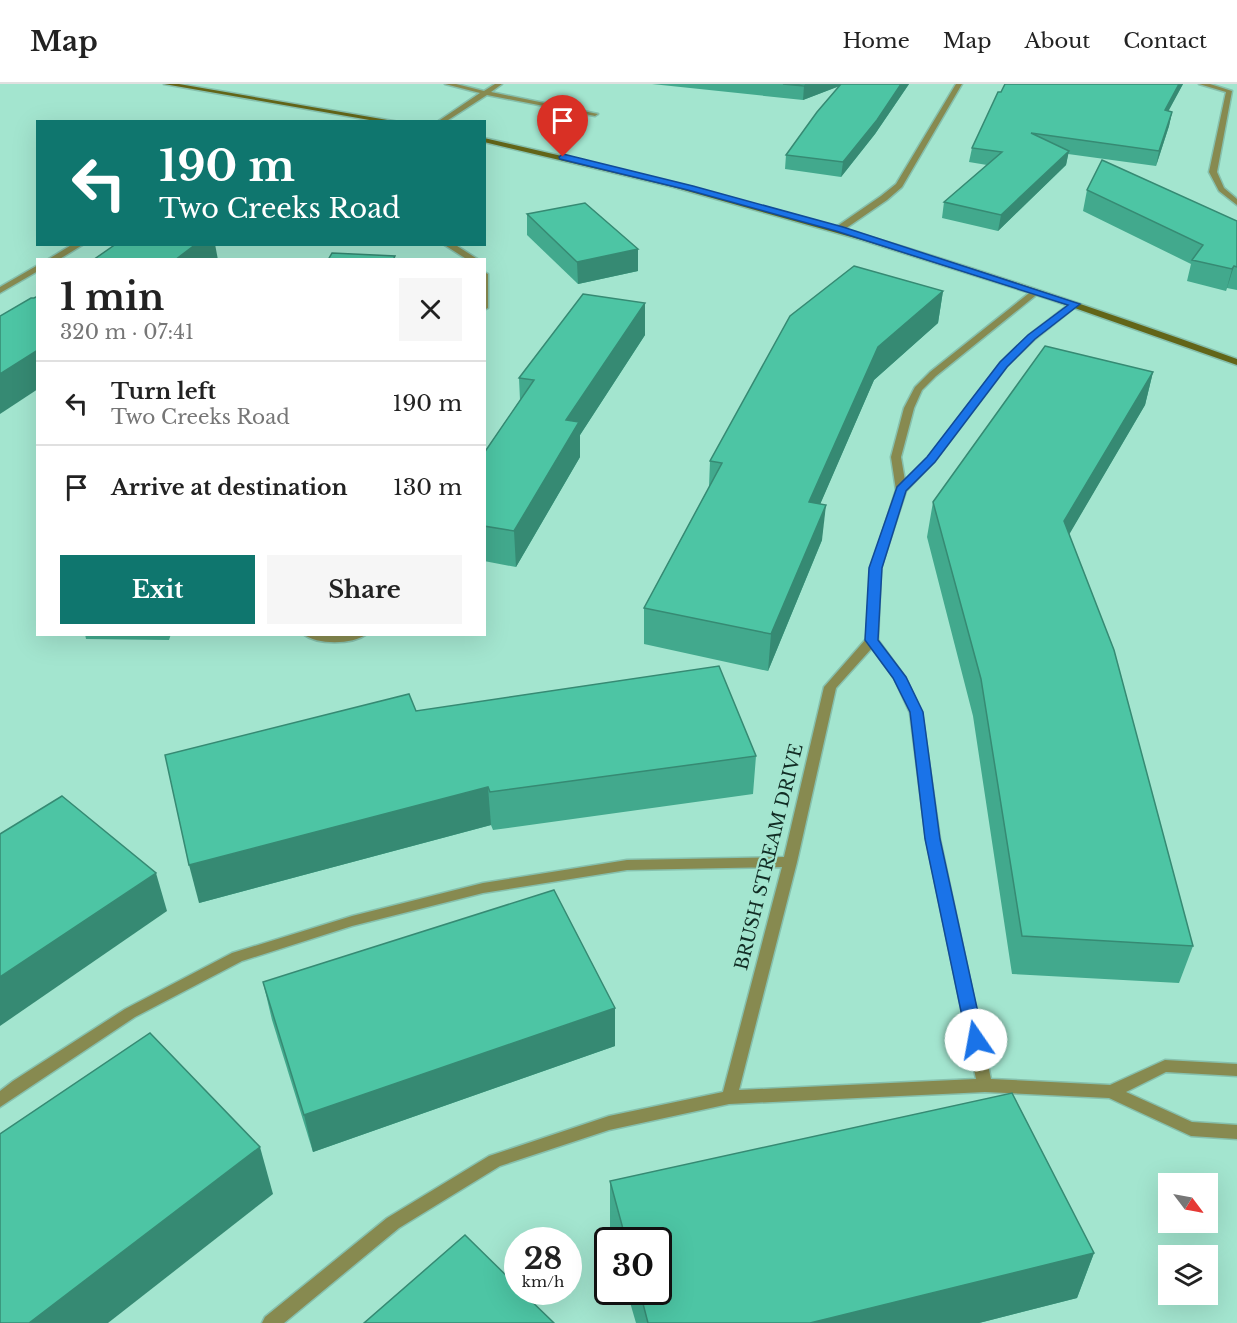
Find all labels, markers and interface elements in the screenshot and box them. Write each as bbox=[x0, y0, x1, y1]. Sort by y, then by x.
text: Map bbox=[30, 24, 98, 59]
text: Home bbox=[843, 28, 910, 54]
text: Map bbox=[943, 28, 991, 54]
text: About bbox=[1024, 28, 1090, 54]
text: Contact bbox=[1123, 28, 1207, 54]
pin bbox=[537, 95, 588, 157]
icon: arrive bbox=[546, 104, 579, 137]
text: 190 m bbox=[159, 140, 295, 192]
icon: left bbox=[60, 144, 138, 222]
text: Two Creeks Road bbox=[159, 192, 400, 225]
text: 1 min bbox=[60, 275, 164, 320]
button: close bbox=[399, 278, 462, 341]
text: 320 m · 07:41 bbox=[60, 320, 194, 344]
text: Turn left bbox=[111, 378, 216, 405]
icon: left bbox=[60, 387, 93, 420]
text: 190 m bbox=[392, 390, 462, 417]
text: Two Creeks Road bbox=[111, 405, 290, 429]
icon: arrive bbox=[60, 471, 93, 504]
text: Arrive at destination bbox=[111, 474, 348, 501]
text: 130 m bbox=[393, 474, 462, 501]
button: Exit bbox=[60, 555, 255, 624]
button: Share bbox=[267, 555, 462, 624]
street label: BRUSH STREAM DRIVE bbox=[730, 741, 808, 973]
position arrow bbox=[944, 1008, 1008, 1072]
north arrow bbox=[1158, 1173, 1218, 1233]
map controls bbox=[1158, 1173, 1218, 1305]
speed limit sign: 30 bbox=[594, 1227, 672, 1305]
text: 28 bbox=[524, 1240, 562, 1277]
button: layers bbox=[1158, 1245, 1218, 1305]
text: km/h bbox=[522, 1272, 564, 1291]

